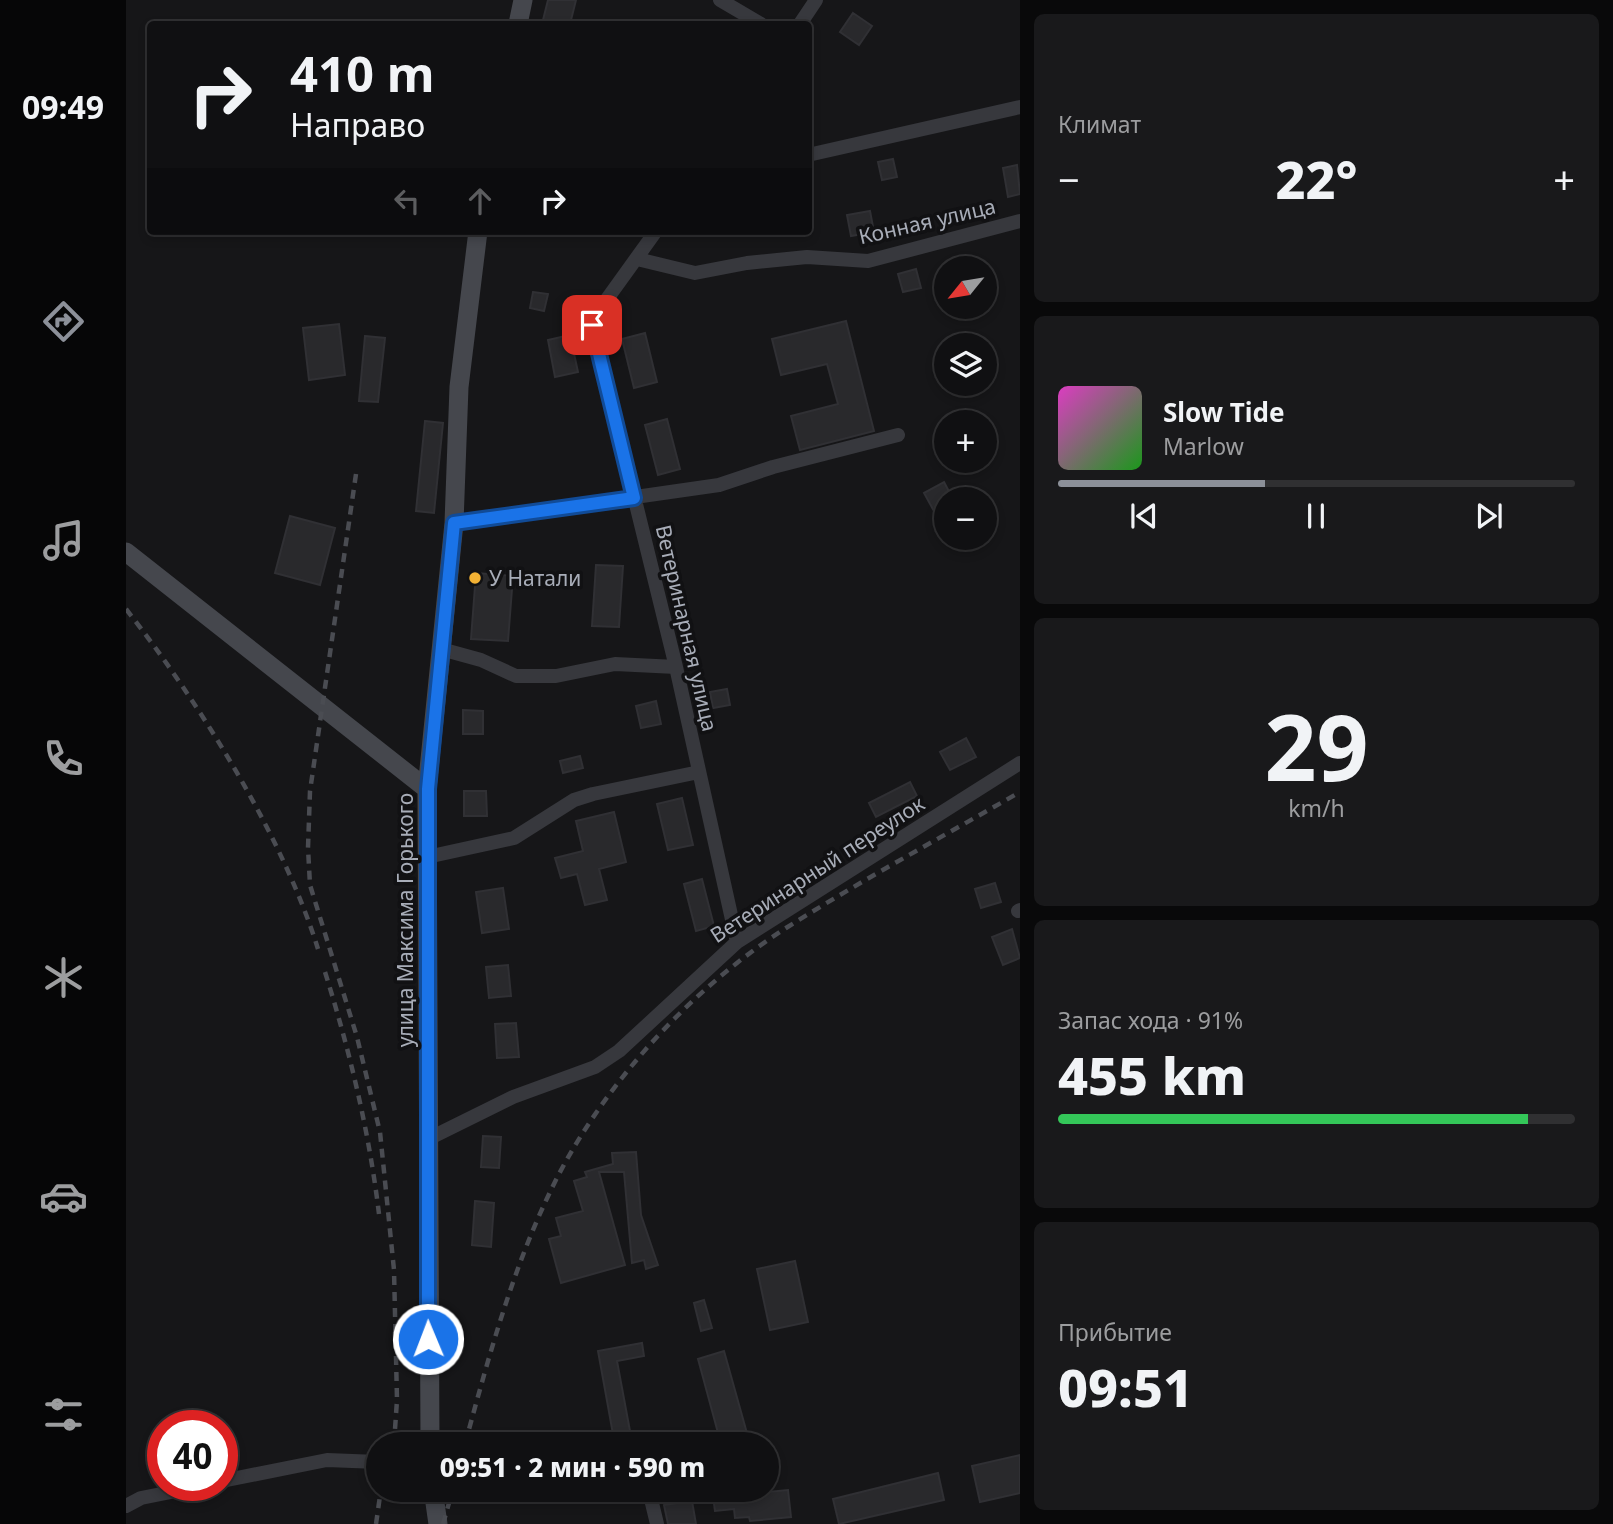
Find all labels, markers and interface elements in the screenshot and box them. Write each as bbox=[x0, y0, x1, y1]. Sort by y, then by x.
text: 410 m bbox=[290, 40, 435, 106]
icon: right bbox=[175, 49, 266, 140]
text: 09:49 bbox=[22, 85, 104, 128]
text: Направо bbox=[290, 103, 425, 146]
text: Климат bbox=[1058, 108, 1141, 140]
text: 22° bbox=[1275, 143, 1358, 214]
text: − bbox=[1058, 153, 1080, 205]
text: + bbox=[1553, 153, 1575, 205]
icon: left bbox=[388, 182, 426, 220]
icon: ahead bbox=[461, 182, 499, 220]
icon: right bbox=[534, 182, 572, 220]
street label: Конная улица bbox=[856, 192, 998, 250]
north arrow bbox=[934, 256, 998, 318]
map controls bbox=[934, 256, 997, 550]
pin bbox=[562, 295, 622, 355]
icon: directions bbox=[39, 297, 88, 346]
icon: arrive bbox=[573, 306, 611, 344]
button: layers bbox=[934, 333, 997, 396]
text: Slow Tide bbox=[1163, 394, 1285, 430]
button: + bbox=[934, 410, 997, 473]
text: Marlow bbox=[1163, 430, 1244, 462]
button: − bbox=[934, 487, 997, 550]
icon: previous bbox=[1125, 497, 1163, 535]
icon: pause bbox=[1297, 497, 1335, 535]
icon: next bbox=[1470, 497, 1508, 535]
icon: music bbox=[39, 516, 88, 565]
street label: Ветеринарная улица bbox=[650, 522, 724, 734]
place label: У Натали bbox=[489, 564, 581, 592]
marker: У Натали bbox=[467, 570, 483, 586]
text: 29 bbox=[1264, 684, 1369, 808]
icon: phone bbox=[39, 734, 88, 783]
street label: Ветеринарный переулок bbox=[704, 789, 930, 949]
text: km/h bbox=[1288, 792, 1345, 824]
street label: улица Максима Горького bbox=[391, 793, 419, 1047]
icon: climate bbox=[39, 953, 88, 1002]
text: Запас хода · 91% bbox=[1058, 1004, 1243, 1036]
text: 455 km bbox=[1058, 1039, 1246, 1110]
icon: car bbox=[39, 1172, 88, 1221]
position arrow bbox=[391, 1302, 465, 1376]
text: Прибытие bbox=[1058, 1316, 1172, 1348]
text: 09:51 bbox=[1058, 1351, 1193, 1422]
icon: filters bbox=[39, 1390, 88, 1439]
speed limit sign: 40 bbox=[147, 1410, 238, 1501]
text: 09:51 · 2 мин · 590 m bbox=[440, 1449, 705, 1485]

